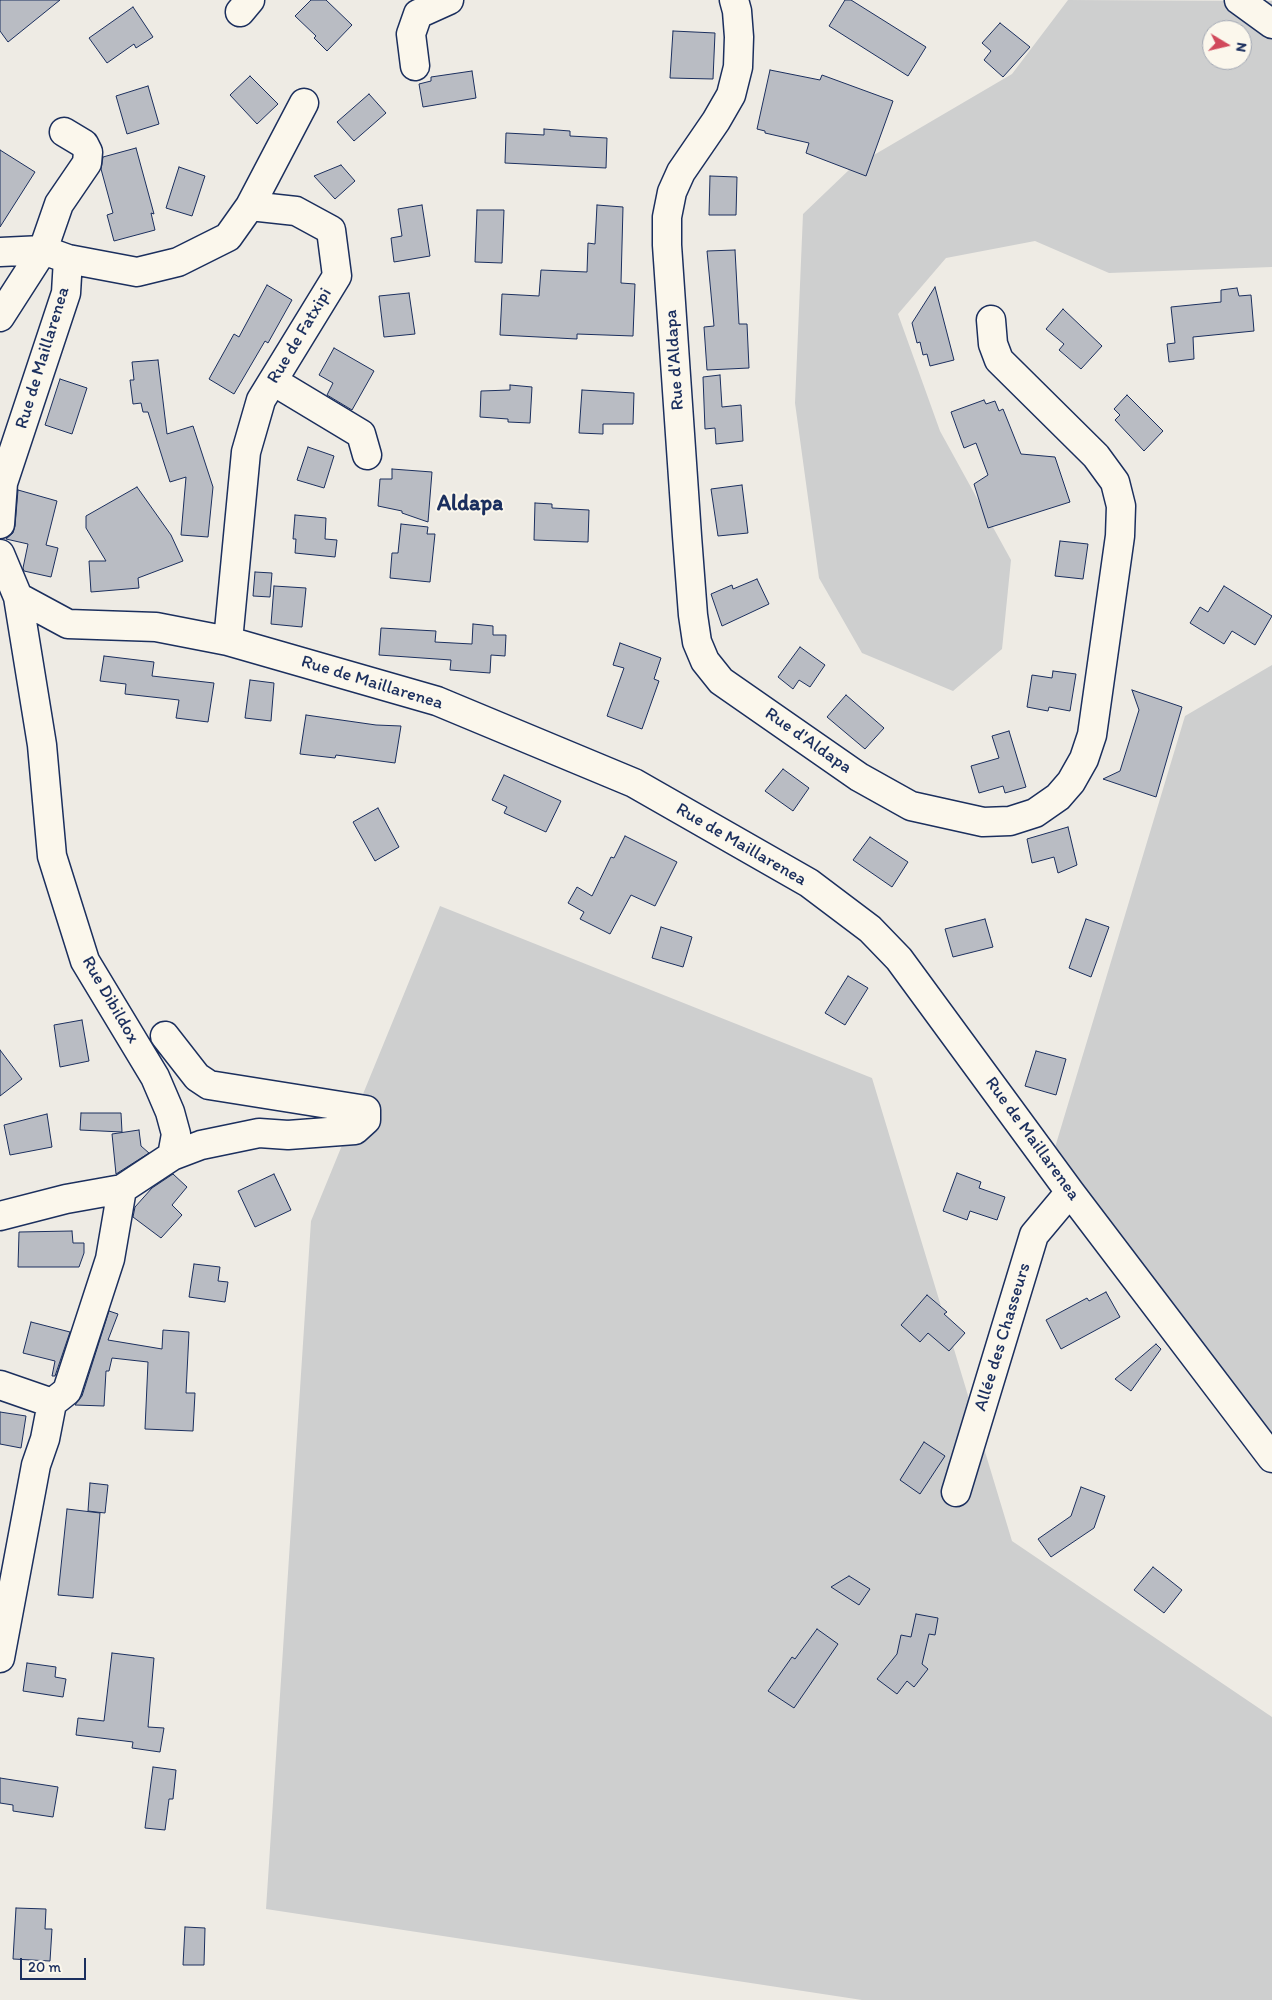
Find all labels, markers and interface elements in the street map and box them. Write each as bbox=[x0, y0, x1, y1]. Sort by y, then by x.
north arrow bbox=[1202, 20, 1252, 70]
text: N bbox=[1232, 41, 1250, 53]
street label: Rue de Maillarenea bbox=[11, 284, 75, 432]
street label: Rue de Fatxipi bbox=[263, 284, 337, 388]
street label: Rue d'Aldapa bbox=[661, 309, 689, 411]
district label: Aldapa bbox=[437, 491, 503, 517]
street label: Rue de Maillarenea bbox=[298, 651, 446, 715]
street label: Rue d'Aldapa bbox=[760, 703, 856, 779]
street label: Rue de Maillarenea bbox=[672, 799, 810, 891]
street label: Rue Dibildox bbox=[76, 953, 144, 1047]
street label: Rue de Maillarenea bbox=[980, 1073, 1084, 1205]
street label: Allée des Chasseurs bbox=[970, 1260, 1036, 1414]
scale bar bbox=[22, 1948, 89, 1980]
text: 20 m bbox=[28, 1958, 61, 1976]

